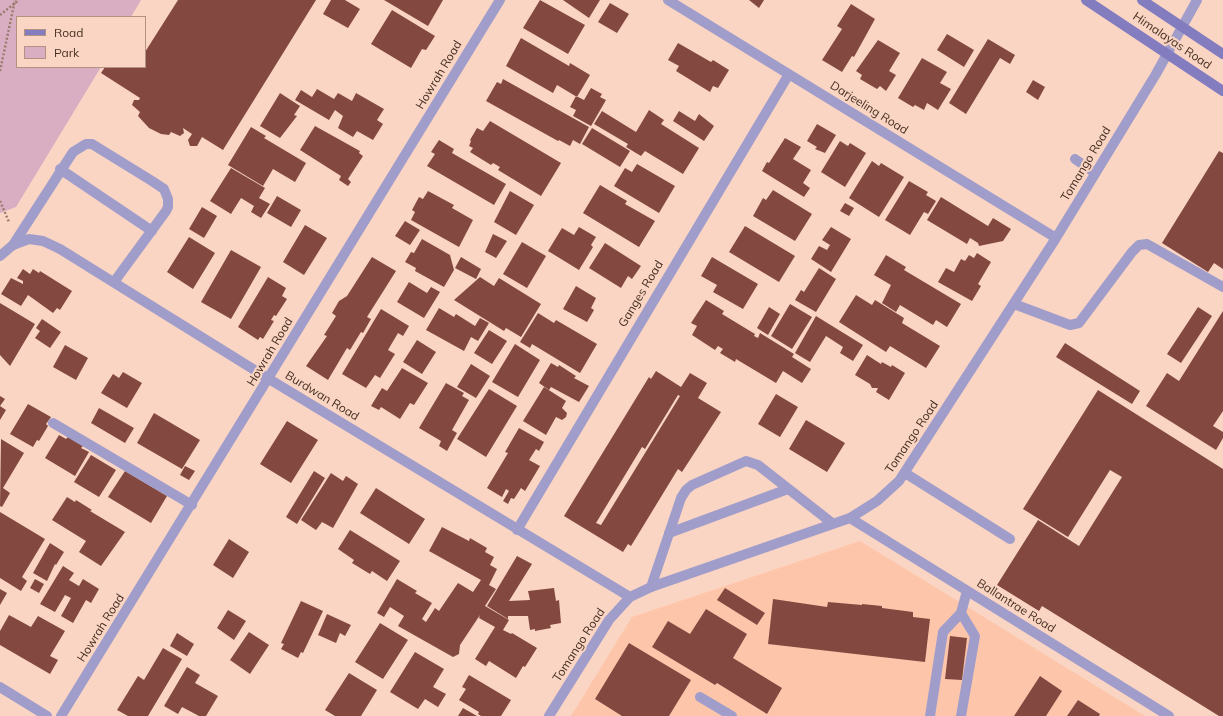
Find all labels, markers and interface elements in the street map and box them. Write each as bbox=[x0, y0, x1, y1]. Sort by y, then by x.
street label: Himalayas Road bbox=[1130, 9, 1214, 73]
legend bbox=[16, 16, 146, 68]
text: Road bbox=[54, 25, 83, 40]
street label: Howrah Road bbox=[413, 38, 465, 112]
text: Park bbox=[54, 45, 79, 60]
street label: Darjeeling Road bbox=[827, 78, 911, 138]
street label: Tomango Road bbox=[1058, 124, 1114, 204]
street label: Ganges Road bbox=[615, 258, 667, 330]
street label: Howrah Road bbox=[244, 315, 296, 389]
street label: Burdwan Road bbox=[282, 368, 362, 424]
street label: Tomango Road bbox=[882, 398, 942, 476]
street label: Ballantrae Road bbox=[974, 576, 1058, 636]
street label: Howrah Road bbox=[74, 591, 128, 665]
street label: Tomango Road bbox=[550, 606, 608, 684]

